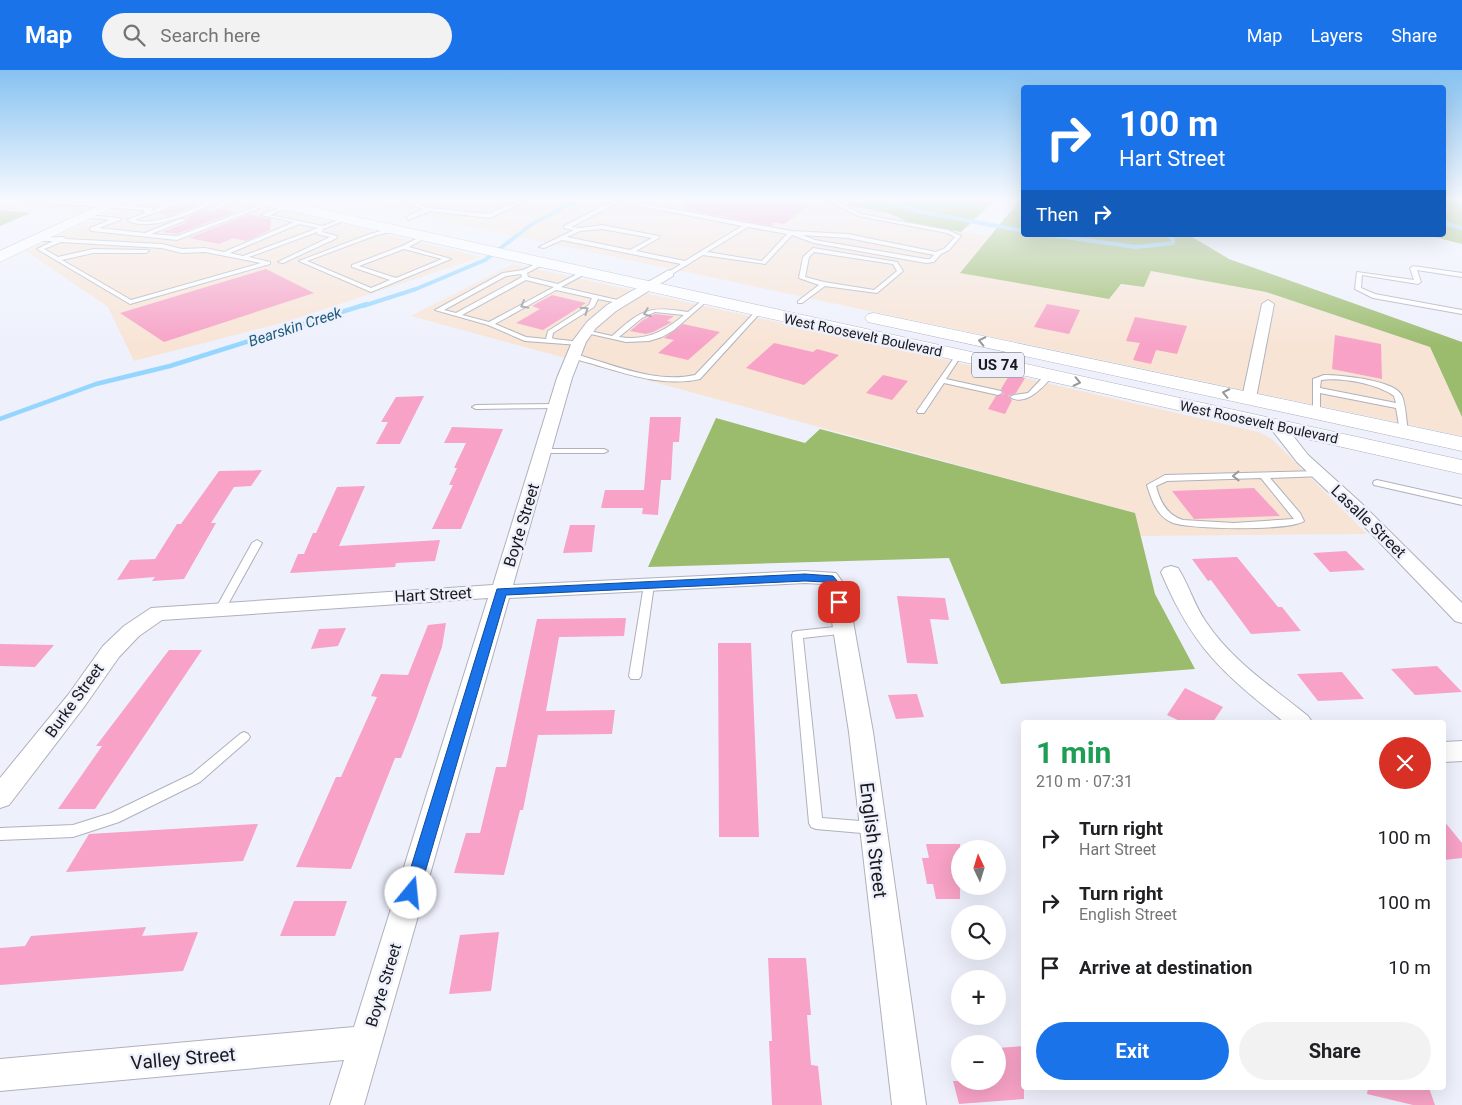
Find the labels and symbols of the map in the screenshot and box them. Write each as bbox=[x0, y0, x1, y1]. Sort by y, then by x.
one-way arrow bbox=[521, 298, 530, 308]
water label: Bearskin Creek bbox=[246, 303, 344, 351]
one-way arrow bbox=[579, 307, 589, 316]
one-way arrow bbox=[643, 307, 652, 317]
street label: West Roosevelt Boulevard bbox=[782, 310, 944, 360]
one-way arrow bbox=[977, 336, 986, 347]
road number: US 74 bbox=[972, 352, 1024, 378]
one-way arrow bbox=[1072, 376, 1081, 387]
one-way arrow bbox=[1222, 388, 1231, 399]
street label: West Roosevelt Boulevard bbox=[1178, 397, 1340, 447]
one-way arrow bbox=[1232, 471, 1240, 481]
street label: Boyte Street bbox=[500, 481, 543, 569]
street label: Lasalle Street bbox=[1327, 481, 1410, 562]
pin bbox=[818, 581, 860, 623]
street label: Hart Street bbox=[394, 583, 472, 606]
street label: Burke Street bbox=[41, 660, 108, 741]
street label: English Street bbox=[855, 781, 892, 899]
north arrow bbox=[951, 840, 1006, 895]
position arrow bbox=[384, 866, 436, 918]
street label: Boyte Street bbox=[362, 941, 405, 1029]
street label: Valley Street bbox=[130, 1042, 236, 1075]

